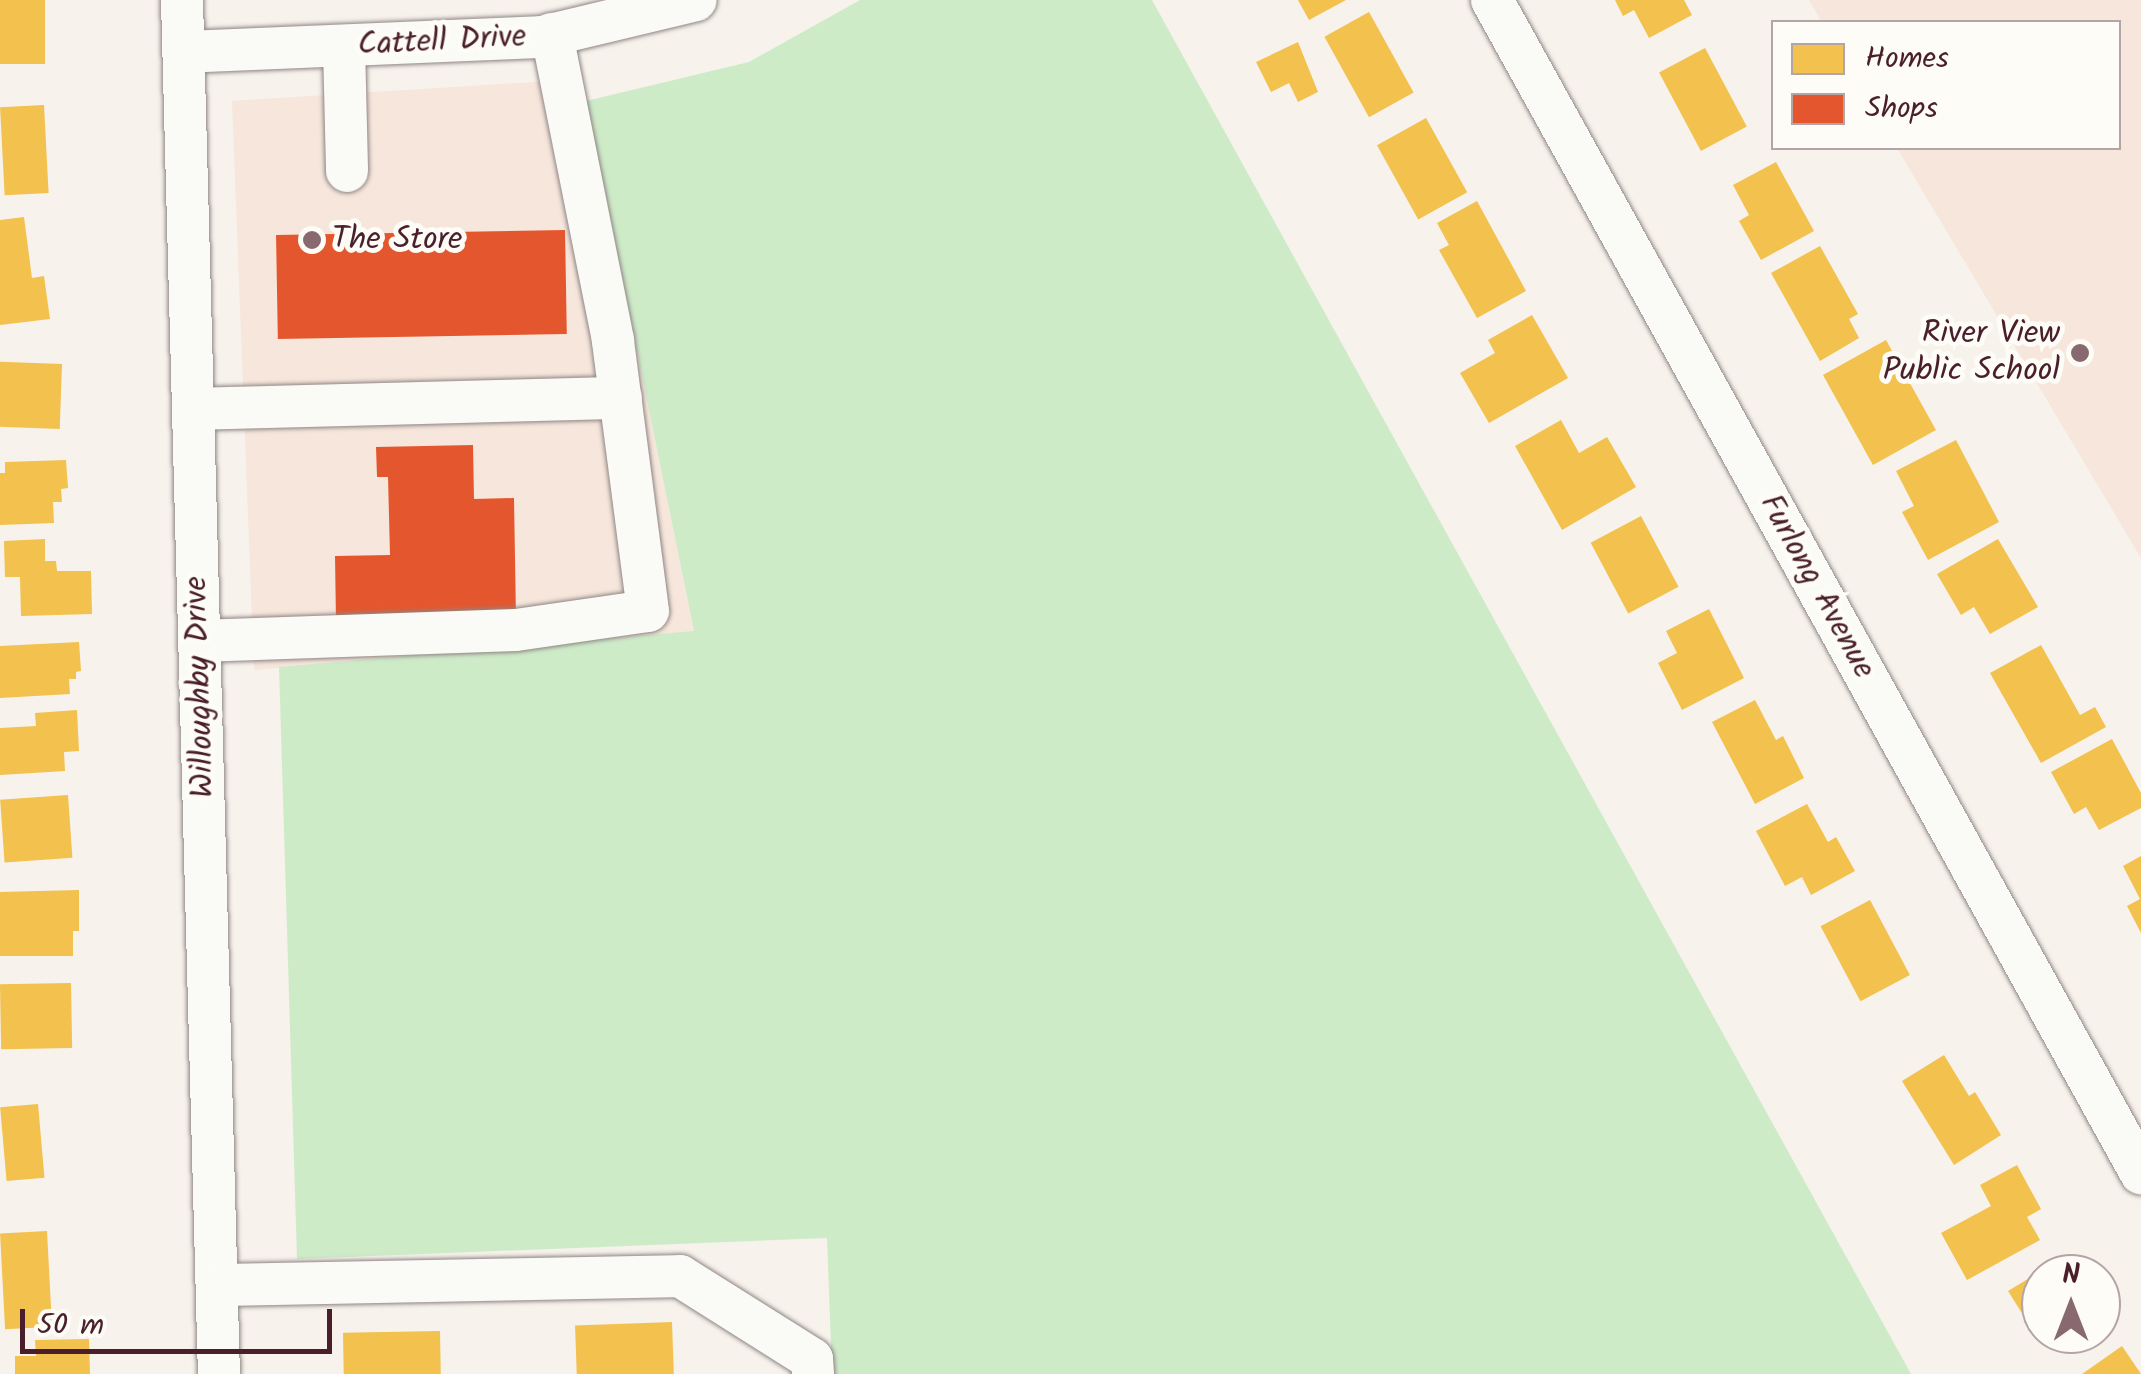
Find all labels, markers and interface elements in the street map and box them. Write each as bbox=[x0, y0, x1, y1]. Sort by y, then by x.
street label: Cattell Drive bbox=[357, 18, 527, 66]
legend bbox=[1771, 20, 2121, 150]
text: Homes bbox=[1865, 35, 1949, 83]
text: Shops bbox=[1865, 85, 1938, 133]
place label: The Store bbox=[332, 221, 462, 259]
marker: The Store bbox=[301, 229, 323, 251]
place label: River View Public School bbox=[1883, 316, 2060, 391]
marker: River View Public School bbox=[2069, 342, 2091, 364]
street label: Furlong Avenue bbox=[1750, 488, 1882, 686]
street label: Willoughby Drive bbox=[178, 575, 224, 799]
text: N bbox=[2062, 1253, 2080, 1298]
north arrow bbox=[2021, 1254, 2121, 1354]
scale bar bbox=[25, 1289, 338, 1351]
text: 50 m bbox=[37, 1302, 104, 1350]

